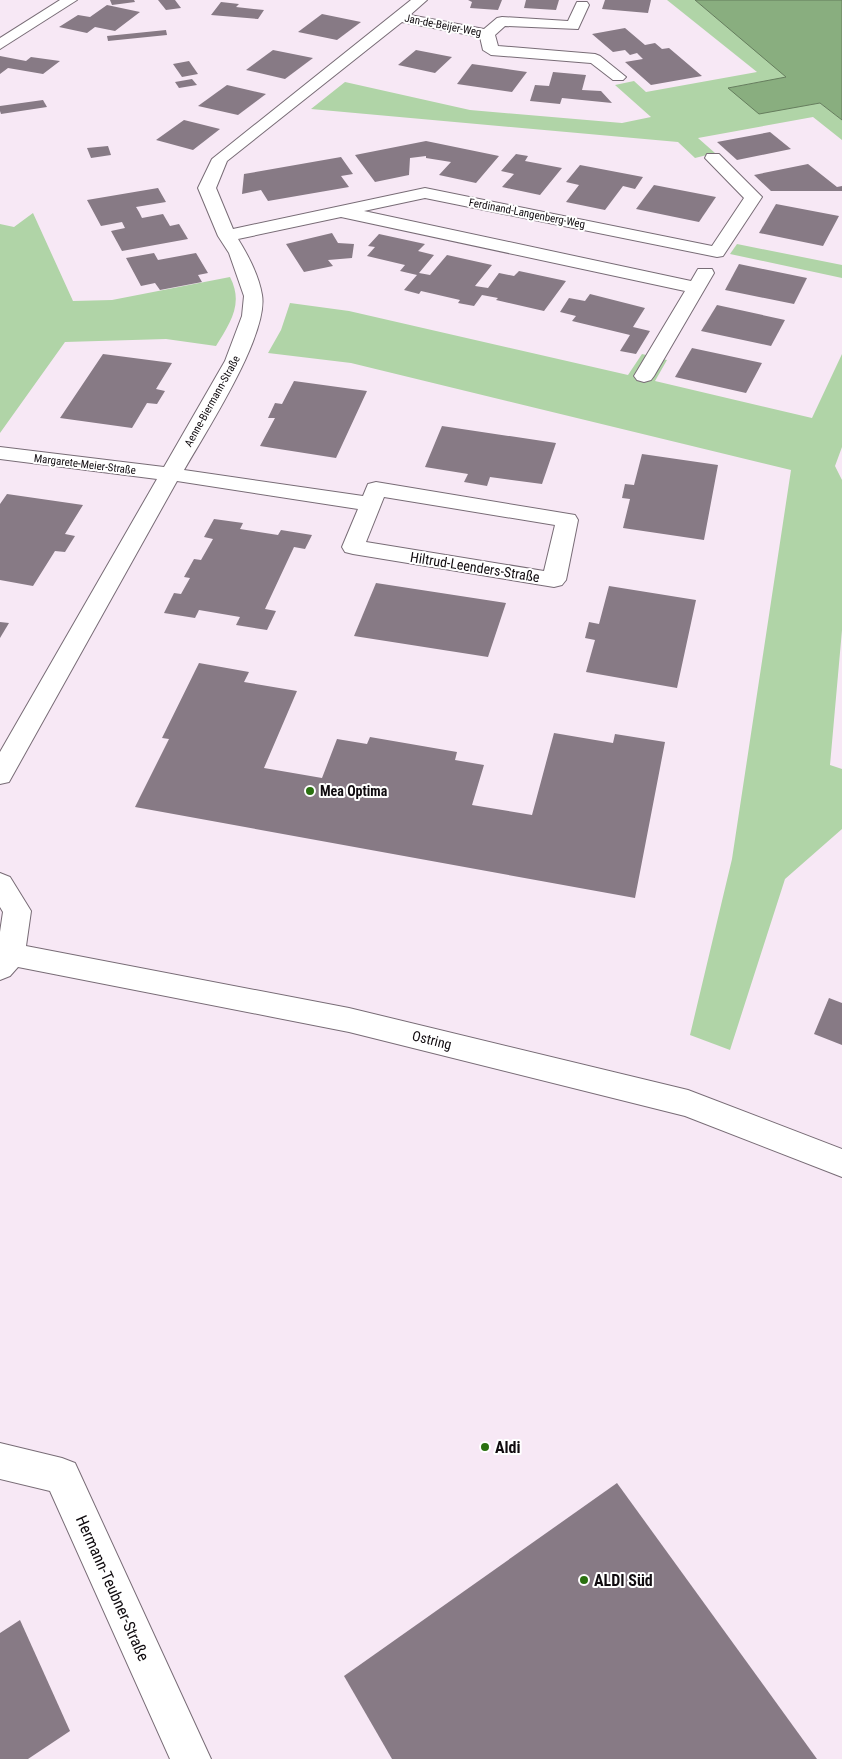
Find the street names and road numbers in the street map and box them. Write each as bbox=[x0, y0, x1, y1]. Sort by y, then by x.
street label: Jan-de-Beijer-Weg bbox=[403, 12, 483, 39]
street label: Ferdinand-Langenberg-Weg bbox=[468, 196, 586, 231]
street label: Aenne-Biermann-Straße bbox=[182, 353, 243, 449]
street label: Margarete-Meier-Straße bbox=[33, 452, 137, 477]
street label: Hiltrud-Leenders-Straße bbox=[409, 549, 541, 585]
street label: Ostring bbox=[411, 1027, 453, 1053]
street label: Hermann-Teubner-Straße bbox=[72, 1512, 153, 1664]

